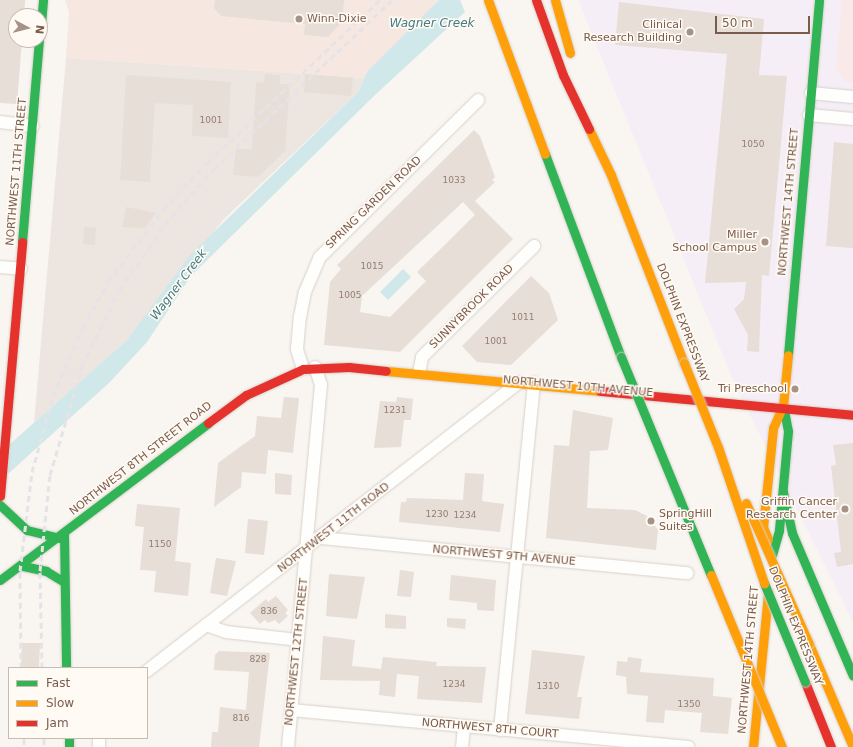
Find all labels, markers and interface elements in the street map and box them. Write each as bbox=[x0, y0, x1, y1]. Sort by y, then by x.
north arrow bbox=[8, 8, 48, 48]
scale bar bbox=[717, 8, 812, 34]
place label: Winn-Dixie bbox=[307, 12, 366, 26]
marker: Winn-Dixie bbox=[294, 14, 304, 24]
text: 50 m bbox=[722, 16, 753, 30]
water label: Wagner Creek bbox=[390, 17, 474, 31]
place label: Clinical Research Building bbox=[583, 19, 682, 45]
text: N bbox=[32, 24, 46, 35]
marker: Clinical Research Building bbox=[685, 27, 695, 37]
street label: NORTHWEST 11TH STREET bbox=[4, 98, 30, 246]
house number: 1001 bbox=[200, 115, 222, 125]
street label: NORTHWEST 14TH STREET bbox=[776, 128, 802, 276]
house number: 1050 bbox=[742, 139, 764, 149]
street label: SPRING GARDEN ROAD bbox=[323, 154, 425, 252]
house number: 1033 bbox=[443, 175, 465, 185]
place label: Miller School Campus bbox=[672, 229, 757, 255]
marker: Miller School Campus bbox=[760, 237, 770, 247]
water label: Wagner Creek bbox=[148, 247, 210, 323]
house number: 1015 bbox=[361, 261, 383, 271]
street label: SUNNYBROOK ROAD bbox=[427, 262, 517, 352]
street label: DOLPHIN EXPRESSWAY bbox=[653, 262, 711, 384]
house number: 1005 bbox=[339, 290, 361, 300]
house number: 1011 bbox=[512, 312, 534, 322]
house number: 1001 bbox=[485, 336, 507, 346]
street label: NORTHWEST 10TH AVENUE bbox=[502, 374, 654, 400]
place label: Tri Preschool bbox=[718, 382, 787, 396]
marker: Tri Preschool bbox=[790, 384, 800, 394]
street label: NORTHWEST 8TH STREET ROAD bbox=[67, 399, 215, 519]
house number: 1231 bbox=[384, 405, 406, 415]
street label: NORTHWEST 11TH ROAD bbox=[275, 480, 393, 576]
place label: Griffin Cancer Research Center bbox=[746, 496, 837, 522]
marker: Griffin Cancer Research Center bbox=[840, 504, 850, 514]
place label: SpringHill Suites bbox=[659, 508, 712, 534]
house number: 1230 bbox=[426, 509, 448, 519]
house number: 1234 bbox=[454, 510, 476, 520]
marker: SpringHill Suites bbox=[646, 516, 656, 526]
house number: 1150 bbox=[149, 539, 171, 549]
street label: NORTHWEST 9TH AVENUE bbox=[432, 543, 576, 569]
street label: DOLPHIN EXPRESSWAY bbox=[765, 565, 825, 687]
street label: NORTHWEST 12TH STREET bbox=[283, 578, 311, 726]
street label: NORTHWEST 14TH STREET bbox=[736, 586, 762, 734]
house number: 836 bbox=[260, 606, 278, 616]
house number: 828 bbox=[249, 654, 267, 664]
legend bbox=[8, 667, 148, 739]
text: Fast bbox=[46, 676, 70, 690]
house number: 1234 bbox=[443, 679, 465, 689]
house number: 1310 bbox=[537, 681, 559, 691]
text: Slow bbox=[46, 696, 74, 710]
house number: 1350 bbox=[678, 699, 700, 709]
house number: 816 bbox=[232, 713, 250, 723]
text: Jam bbox=[46, 716, 69, 730]
street label: NORTHWEST 8TH COURT bbox=[421, 716, 559, 742]

